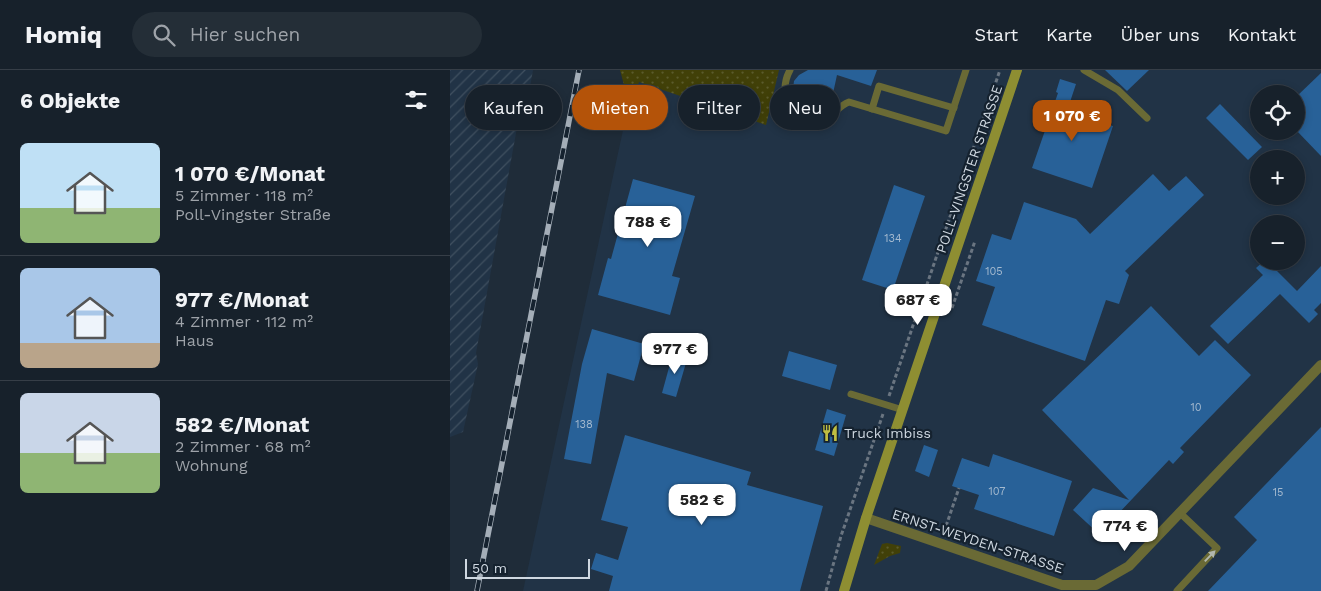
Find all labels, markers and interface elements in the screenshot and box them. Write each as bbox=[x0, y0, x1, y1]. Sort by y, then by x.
search box bbox=[132, 12, 482, 57]
text: Homiq bbox=[25, 21, 102, 49]
icon: search bbox=[150, 21, 178, 49]
text: Hier suchen bbox=[190, 23, 300, 46]
text: Start bbox=[974, 24, 1018, 45]
text: Karte bbox=[1046, 24, 1093, 45]
text: Über uns bbox=[1121, 24, 1200, 45]
text: Kontakt bbox=[1228, 24, 1296, 45]
street label: POLL-VINGSTER STRASSE bbox=[933, 83, 1005, 255]
chip: Kaufen bbox=[465, 85, 562, 130]
chip: Mieten bbox=[572, 85, 668, 130]
chip: Filter bbox=[678, 85, 760, 130]
chip: Neu bbox=[770, 85, 840, 130]
map controls bbox=[1250, 85, 1305, 270]
button: locate bbox=[1250, 85, 1305, 140]
icon: filters bbox=[402, 86, 430, 114]
text: 6 Objekte bbox=[20, 88, 120, 113]
pin: 1 070 € bbox=[1026, 100, 1118, 142]
text: 1 070 € bbox=[1044, 106, 1100, 125]
button: + bbox=[1250, 150, 1305, 205]
text: 1 070 €/Monat bbox=[175, 161, 325, 186]
icon: home bbox=[60, 163, 120, 223]
text: 5 Zimmer · 118 m² bbox=[175, 186, 313, 205]
text: Poll-Vingster Straße bbox=[175, 205, 331, 224]
pin: 788 € bbox=[613, 206, 683, 248]
text: 788 € bbox=[625, 212, 671, 231]
button: − bbox=[1250, 215, 1305, 270]
house number: 134 bbox=[884, 232, 902, 245]
house number: 105 bbox=[985, 265, 1003, 278]
pin: 687 € bbox=[883, 284, 953, 326]
text: 977 €/Monat bbox=[175, 287, 309, 312]
icon: home bbox=[60, 288, 120, 348]
text: 687 € bbox=[896, 290, 940, 309]
text: 4 Zimmer · 112 m² bbox=[175, 312, 313, 331]
text: Haus bbox=[175, 331, 214, 350]
pin: 977 € bbox=[640, 332, 710, 375]
text: 977 € bbox=[653, 339, 697, 358]
house number: 10 bbox=[1190, 401, 1202, 414]
text: 582 €/Monat bbox=[175, 412, 309, 437]
icon: home bbox=[60, 413, 120, 473]
house number: 138 bbox=[575, 418, 593, 431]
restaurant icon: Truck Imbiss bbox=[820, 423, 840, 443]
place label: Truck Imbiss bbox=[844, 425, 931, 441]
text: 2 Zimmer · 68 m² bbox=[175, 437, 311, 456]
text: Wohnung bbox=[175, 456, 248, 475]
pin: 582 € bbox=[667, 484, 737, 526]
house number: 107 bbox=[988, 485, 1006, 498]
house number: 15 bbox=[1273, 486, 1283, 499]
text: 582 € bbox=[680, 490, 724, 509]
street label: ERNST-WEYDEN-STRASSE bbox=[890, 506, 1066, 576]
pin: 774 € bbox=[1090, 510, 1160, 552]
text: 774 € bbox=[1103, 516, 1147, 535]
one-way arrow bbox=[1204, 550, 1216, 562]
scale bar bbox=[465, 556, 590, 579]
text: 50 m bbox=[472, 560, 507, 576]

